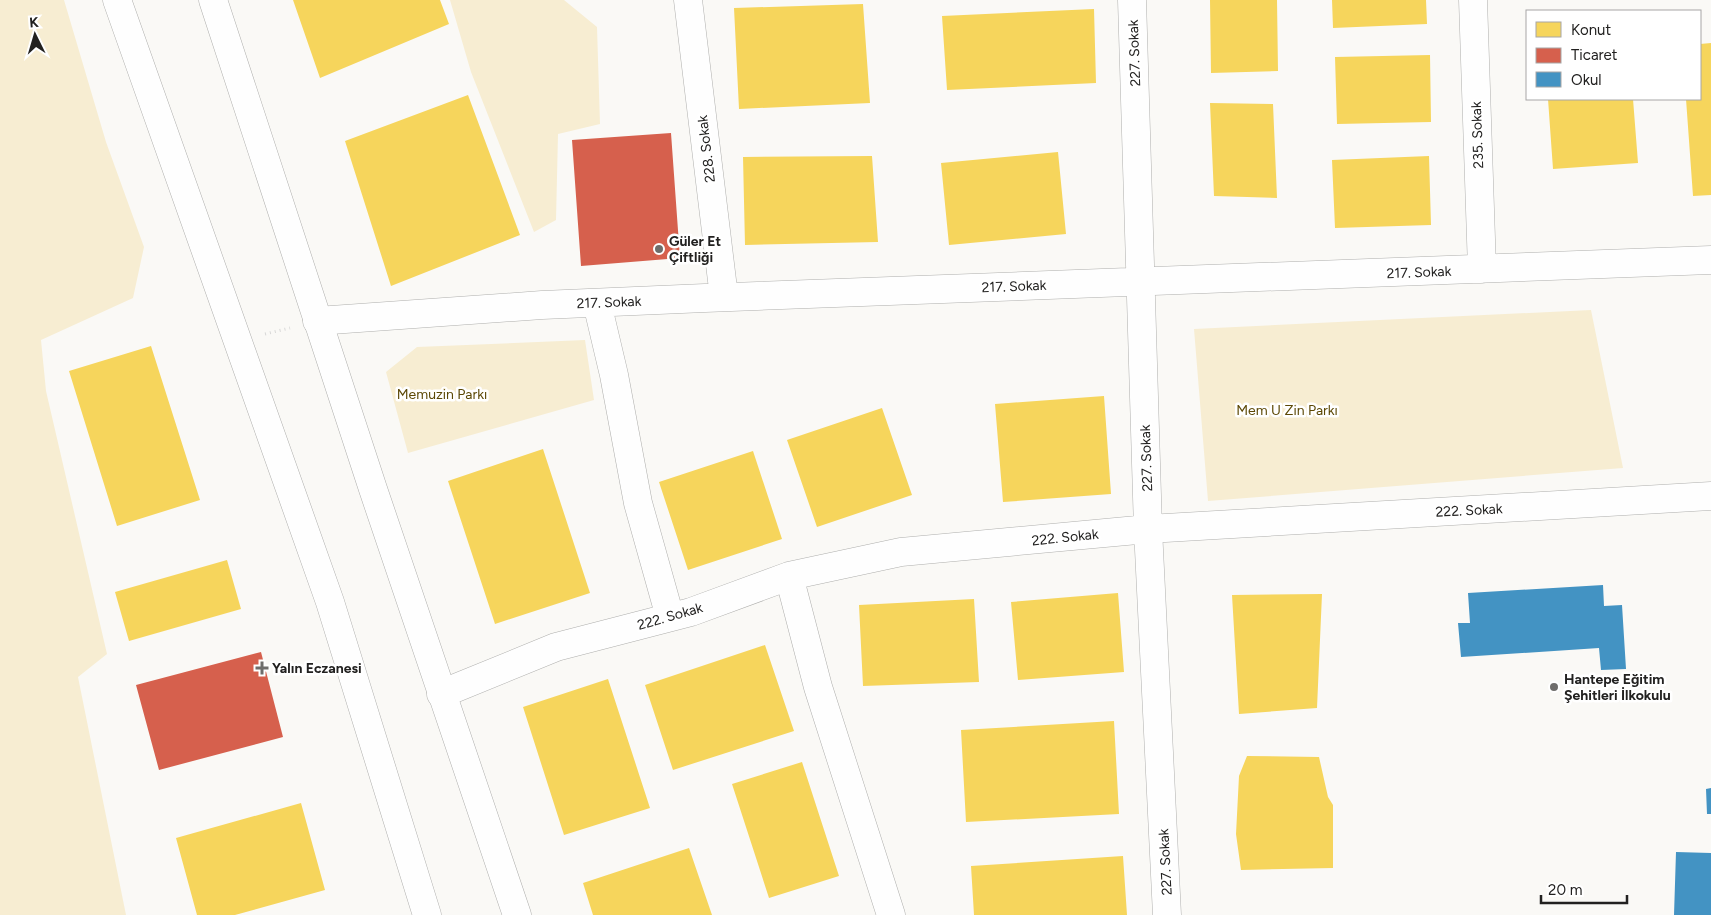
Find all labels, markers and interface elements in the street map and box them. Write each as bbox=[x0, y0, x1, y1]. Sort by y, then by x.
north arrow bbox=[10, 10, 60, 60]
legend bbox=[1526, 10, 1701, 100]
text: K bbox=[29, 14, 40, 31]
street label: 227. Sokak bbox=[1125, 19, 1144, 87]
text: Konut bbox=[1571, 21, 1611, 39]
text: Ticaret bbox=[1571, 46, 1618, 64]
text: Okul bbox=[1571, 71, 1602, 89]
street label: 235. Sokak bbox=[1468, 101, 1487, 169]
street label: 228. Sokak bbox=[694, 114, 719, 184]
place label: Güler Et Çiftliği bbox=[669, 233, 721, 266]
marker: Güler Et Çiftliği bbox=[653, 243, 665, 255]
street label: 217. Sokak bbox=[1386, 263, 1452, 282]
street label: 217. Sokak bbox=[981, 277, 1047, 296]
street label: 217. Sokak bbox=[576, 293, 642, 312]
park label: Memuzin Parkı bbox=[397, 386, 487, 403]
park label: Mem U Zin Parkı bbox=[1236, 402, 1338, 419]
street label: 227. Sokak bbox=[1137, 424, 1156, 492]
street label: 222. Sokak bbox=[1435, 500, 1503, 521]
street label: 222. Sokak bbox=[1031, 526, 1100, 549]
street label: 222. Sokak bbox=[636, 599, 705, 634]
place label: Yalın Eczanesi bbox=[272, 660, 362, 677]
marker: Yalın Eczanesi bbox=[256, 662, 268, 674]
place label: Hantepe Eğitim Şehitleri İlkokulu bbox=[1564, 671, 1671, 704]
marker: Hantepe Eğitim Şehitleri İlkokulu bbox=[1548, 681, 1560, 693]
street label: 227. Sokak bbox=[1155, 828, 1176, 896]
scale bar bbox=[1541, 872, 1627, 904]
text: 20 m bbox=[1548, 881, 1582, 899]

